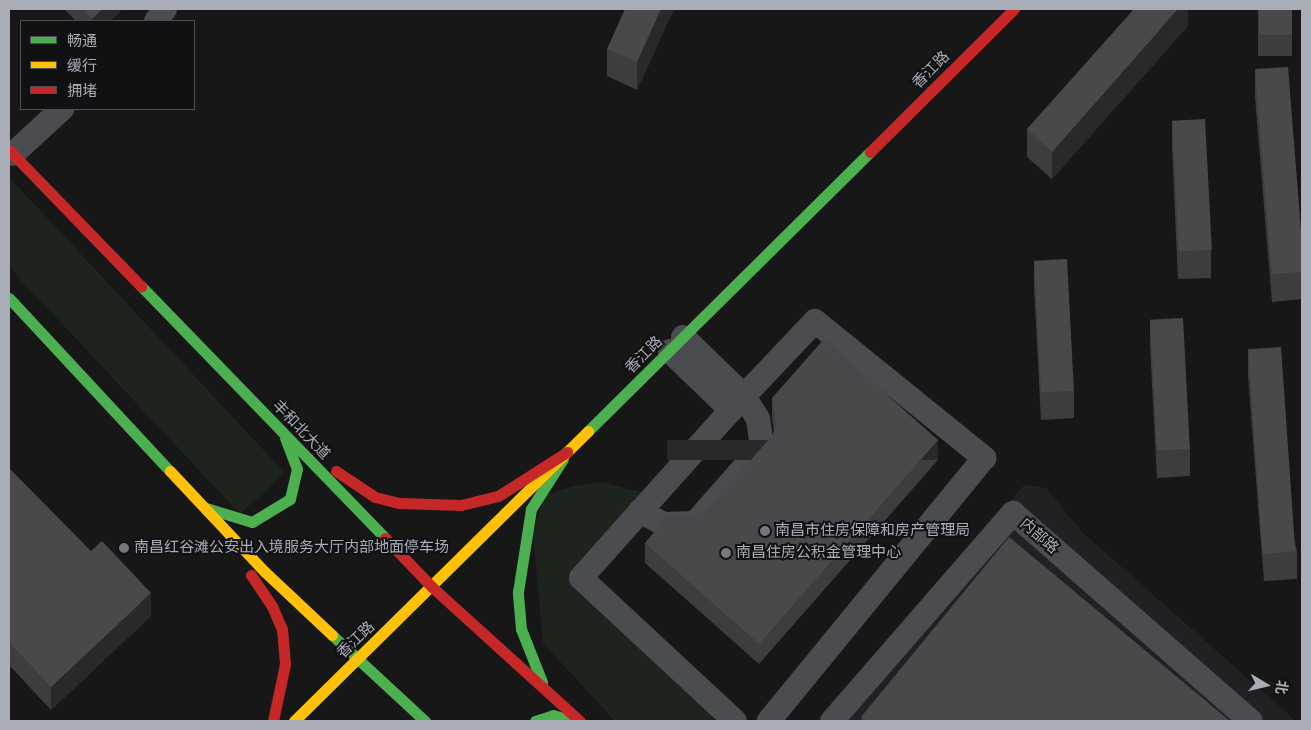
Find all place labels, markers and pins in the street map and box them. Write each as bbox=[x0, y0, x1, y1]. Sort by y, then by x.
place label: 南昌市住房保障和房产管理局 bbox=[775, 522, 970, 540]
marker: 南昌市住房保障和房产管理局 bbox=[759, 525, 771, 537]
place label: 南昌红谷滩公安出入境服务大厅内部地面停车场 bbox=[134, 539, 449, 557]
marker: 南昌红谷滩公安出入境服务大厅内部地面停车场 bbox=[118, 542, 130, 554]
place label: 南昌住房公积金管理中心 bbox=[736, 544, 901, 562]
marker: 南昌住房公积金管理中心 bbox=[720, 547, 732, 559]

